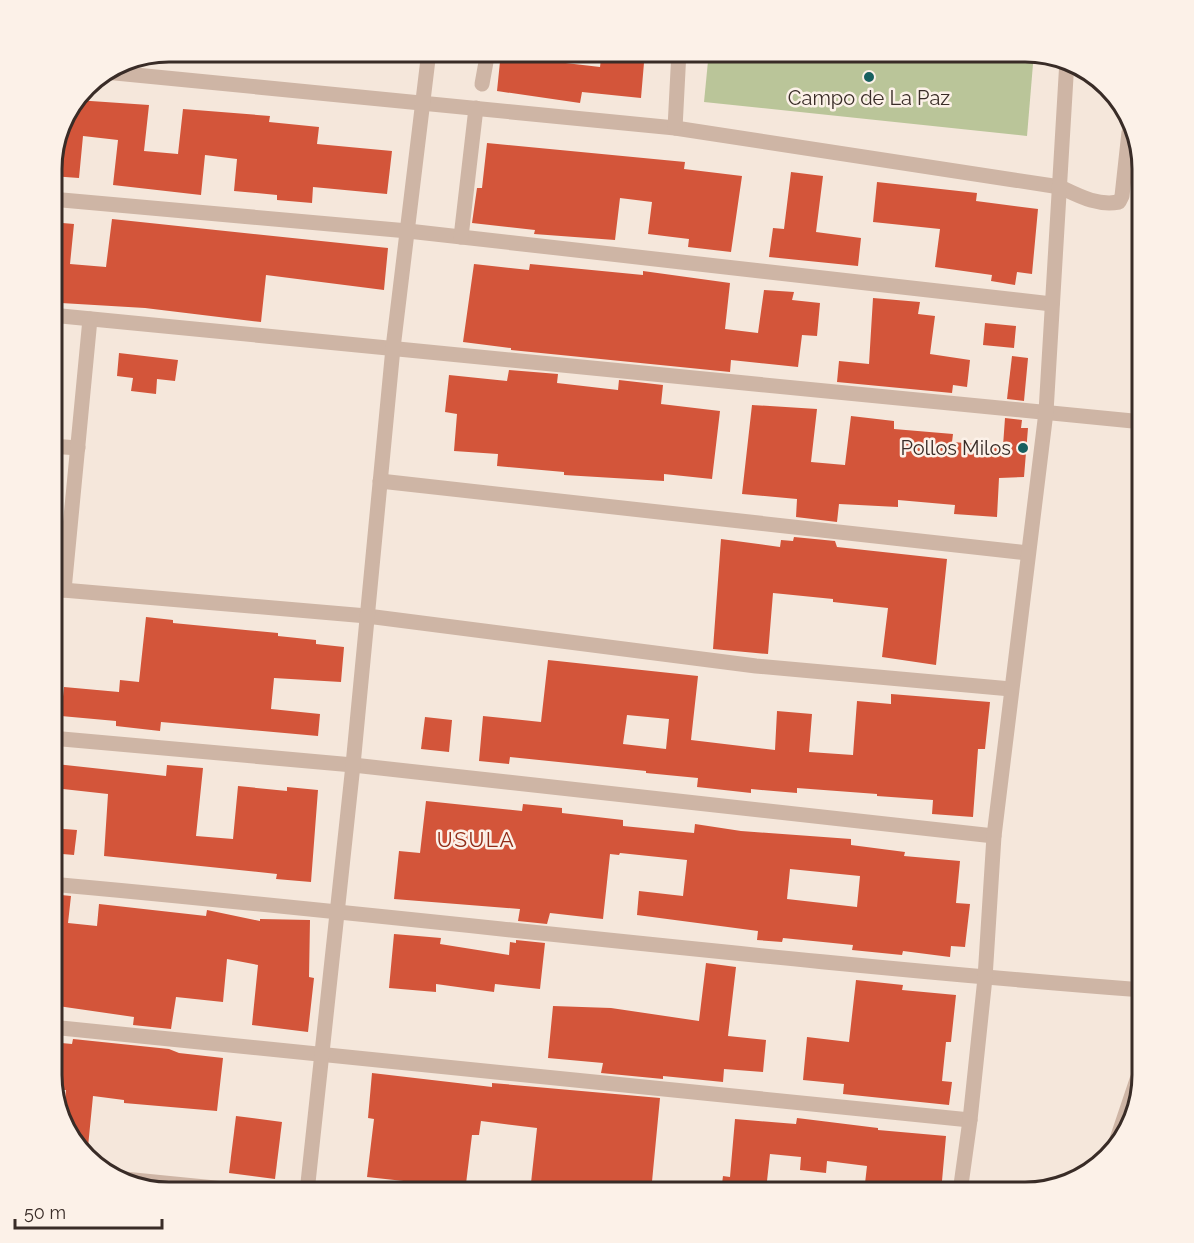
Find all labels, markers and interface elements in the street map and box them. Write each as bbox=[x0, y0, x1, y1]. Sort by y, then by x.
marker: Campo de La Paz bbox=[862, 70, 876, 84]
place label: Campo de La Paz bbox=[788, 86, 950, 110]
place label: Pollos Milos bbox=[900, 436, 1011, 460]
marker: Pollos Milos bbox=[1016, 441, 1030, 455]
district label: USULA bbox=[437, 827, 515, 852]
scale bar bbox=[15, 1192, 162, 1230]
text: 50 m bbox=[24, 1202, 66, 1223]

